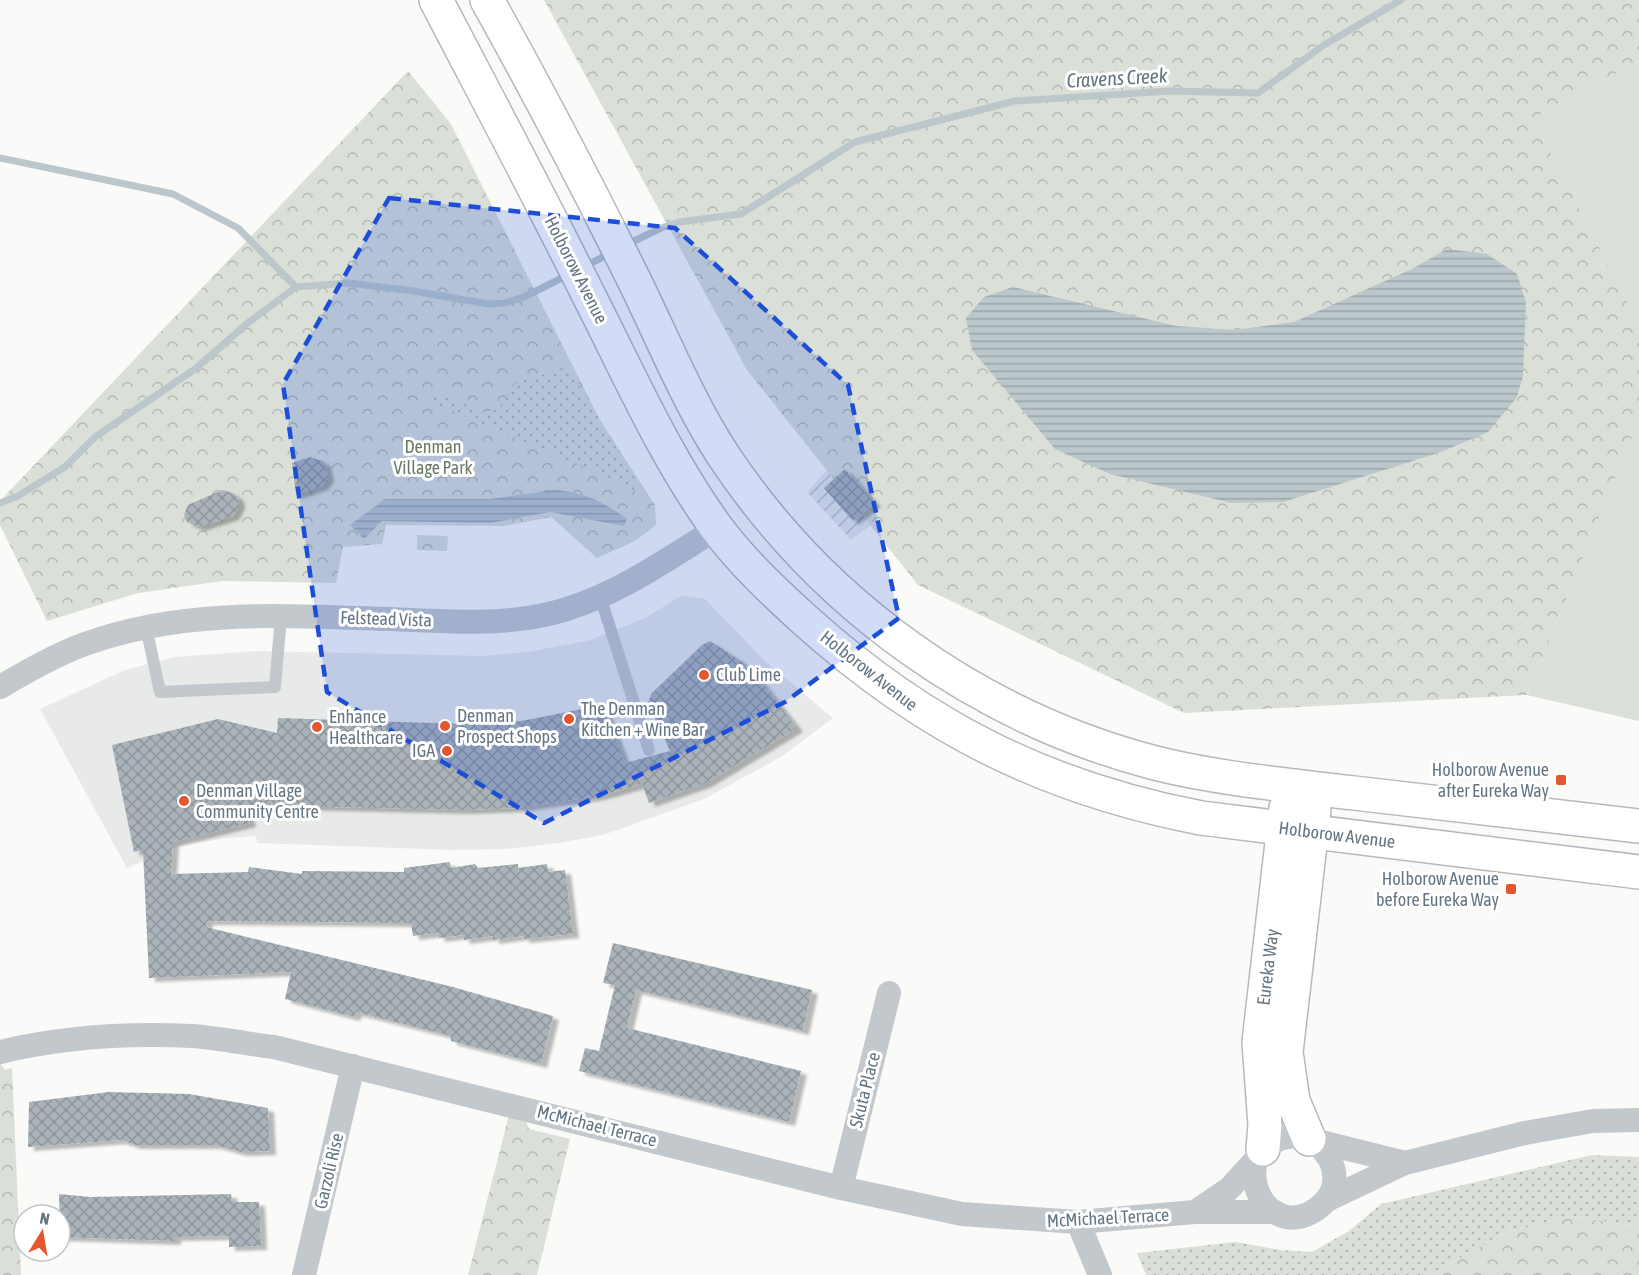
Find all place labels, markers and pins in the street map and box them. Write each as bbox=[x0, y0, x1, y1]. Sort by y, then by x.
place label: Club Lime bbox=[716, 664, 781, 685]
marker: Club Lime bbox=[697, 668, 711, 682]
place label: The Denman Kitchen + Wine Bar bbox=[581, 698, 705, 740]
place label: Denman Prospect Shops bbox=[457, 705, 557, 747]
place label: Enhance Healthcare bbox=[329, 706, 403, 748]
marker: The Denman Kitchen + Wine Bar bbox=[562, 712, 576, 726]
marker: Denman Prospect Shops bbox=[438, 719, 452, 733]
marker: Enhance Healthcare bbox=[310, 720, 324, 734]
place label: IGA bbox=[412, 740, 435, 761]
marker: IGA bbox=[440, 744, 454, 758]
place label: Holborow Avenue after Eureka Way bbox=[1432, 759, 1549, 801]
marker: Holborow Avenue after Eureka Way bbox=[1554, 773, 1568, 787]
place label: Denman Village Community Centre bbox=[196, 780, 319, 822]
marker: Denman Village Community Centre bbox=[177, 794, 191, 808]
place label: Holborow Avenue before Eureka Way bbox=[1376, 868, 1499, 910]
marker: Holborow Avenue before Eureka Way bbox=[1504, 882, 1518, 896]

